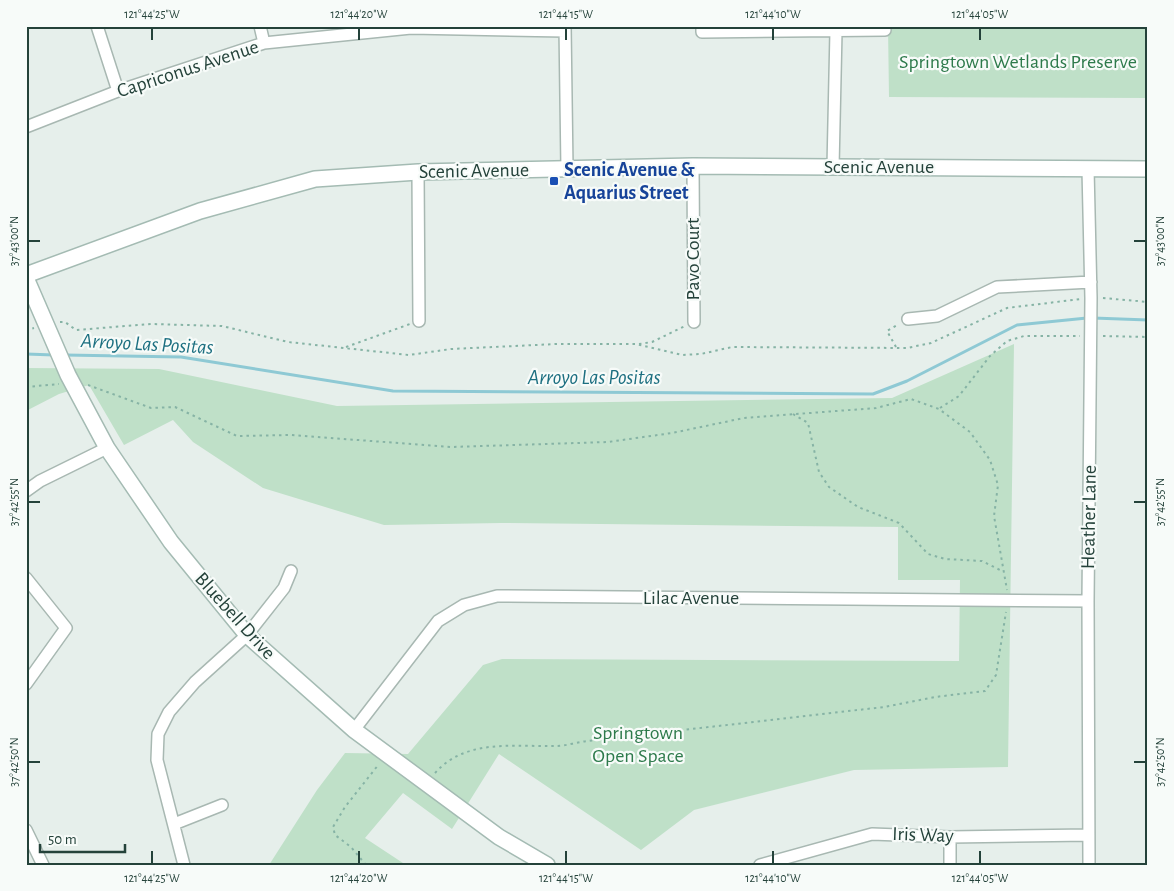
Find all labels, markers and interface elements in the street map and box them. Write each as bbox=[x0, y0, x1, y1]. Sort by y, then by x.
text: 121°44'25"W bbox=[124, 8, 180, 20]
text: 121°44'20"W bbox=[331, 8, 388, 20]
text: 121°44'15"W bbox=[539, 8, 593, 20]
text: 121°44'10"W bbox=[745, 8, 801, 20]
text: 121°44'05"W bbox=[952, 8, 1008, 20]
street label: Capriconus Avenue bbox=[115, 37, 261, 101]
park label: Springtown Wetlands Preserve bbox=[899, 52, 1137, 72]
street label: Scenic Avenue bbox=[824, 157, 934, 177]
street label: Scenic Avenue bbox=[419, 160, 529, 182]
place label: Scenic Avenue & Aquarius Street bbox=[564, 160, 695, 203]
marker: Scenic Avenue & Aquarius Street bbox=[548, 175, 560, 187]
text: 37°43'00"N bbox=[8, 216, 20, 266]
text: 37°43'00"N bbox=[1154, 216, 1166, 266]
street label: Pavo Court bbox=[683, 217, 703, 300]
water label: Arroyo Las Positas bbox=[79, 330, 214, 358]
water label: Arroyo Las Positas bbox=[527, 367, 661, 388]
street label: Heather Lane bbox=[1078, 465, 1100, 569]
text: 37°42'55"N bbox=[8, 478, 20, 526]
text: 37°42'55"N bbox=[1154, 478, 1166, 526]
street label: Bluebell Drive bbox=[191, 569, 279, 663]
street label: Lilac Avenue bbox=[643, 588, 739, 608]
park label: Springtown Open Space bbox=[592, 723, 684, 766]
text: 37°42'50"N bbox=[8, 737, 20, 787]
text: 37°42'50"N bbox=[1154, 737, 1166, 787]
scale bar bbox=[40, 821, 125, 853]
street label: Iris Way bbox=[892, 824, 955, 846]
text: 50 m bbox=[48, 832, 77, 847]
text: 121°44'25"W bbox=[124, 872, 180, 884]
text: 121°44'20"W bbox=[331, 872, 388, 884]
text: 121°44'15"W bbox=[539, 872, 593, 884]
text: 121°44'10"W bbox=[745, 872, 801, 884]
text: 121°44'05"W bbox=[952, 872, 1008, 884]

